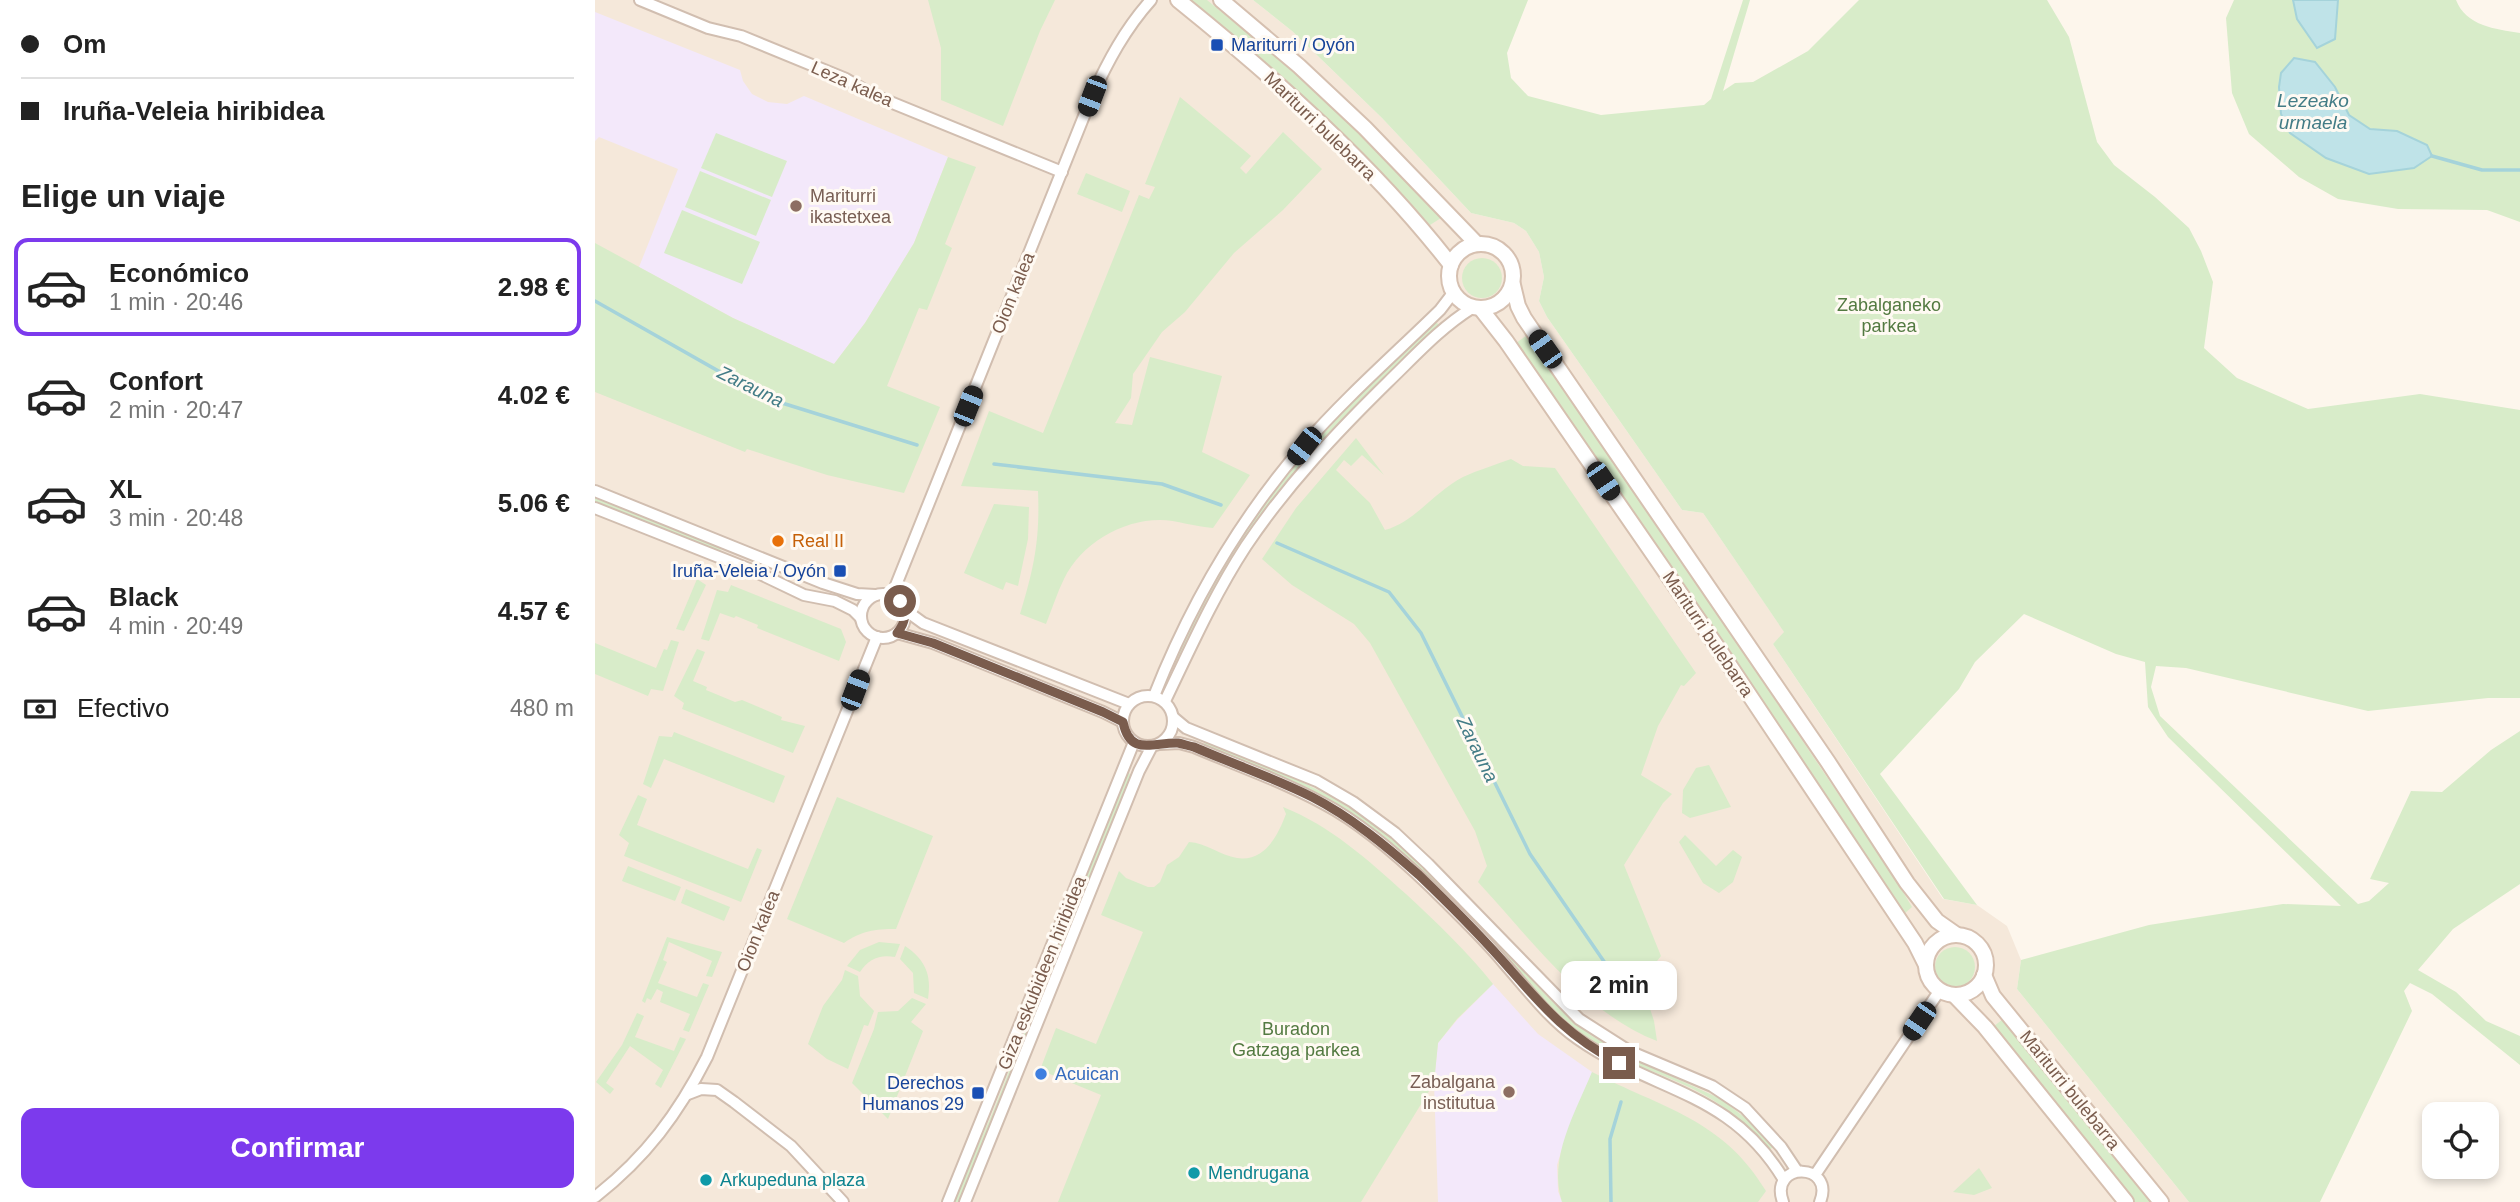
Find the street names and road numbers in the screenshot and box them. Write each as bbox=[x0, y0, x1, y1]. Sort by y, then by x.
street label: Leza kalea bbox=[808, 57, 897, 111]
street label: Mariturri bulebarra bbox=[1260, 68, 1381, 185]
street label: Oion kalea bbox=[988, 248, 1039, 337]
street label: Mariturri bulebarra bbox=[1659, 567, 1758, 701]
street label: Giza eskubideen hiribidea bbox=[994, 872, 1090, 1073]
street label: Oion kalea bbox=[733, 886, 784, 975]
street label: Mariturri bulebarra bbox=[2016, 1027, 2125, 1154]

